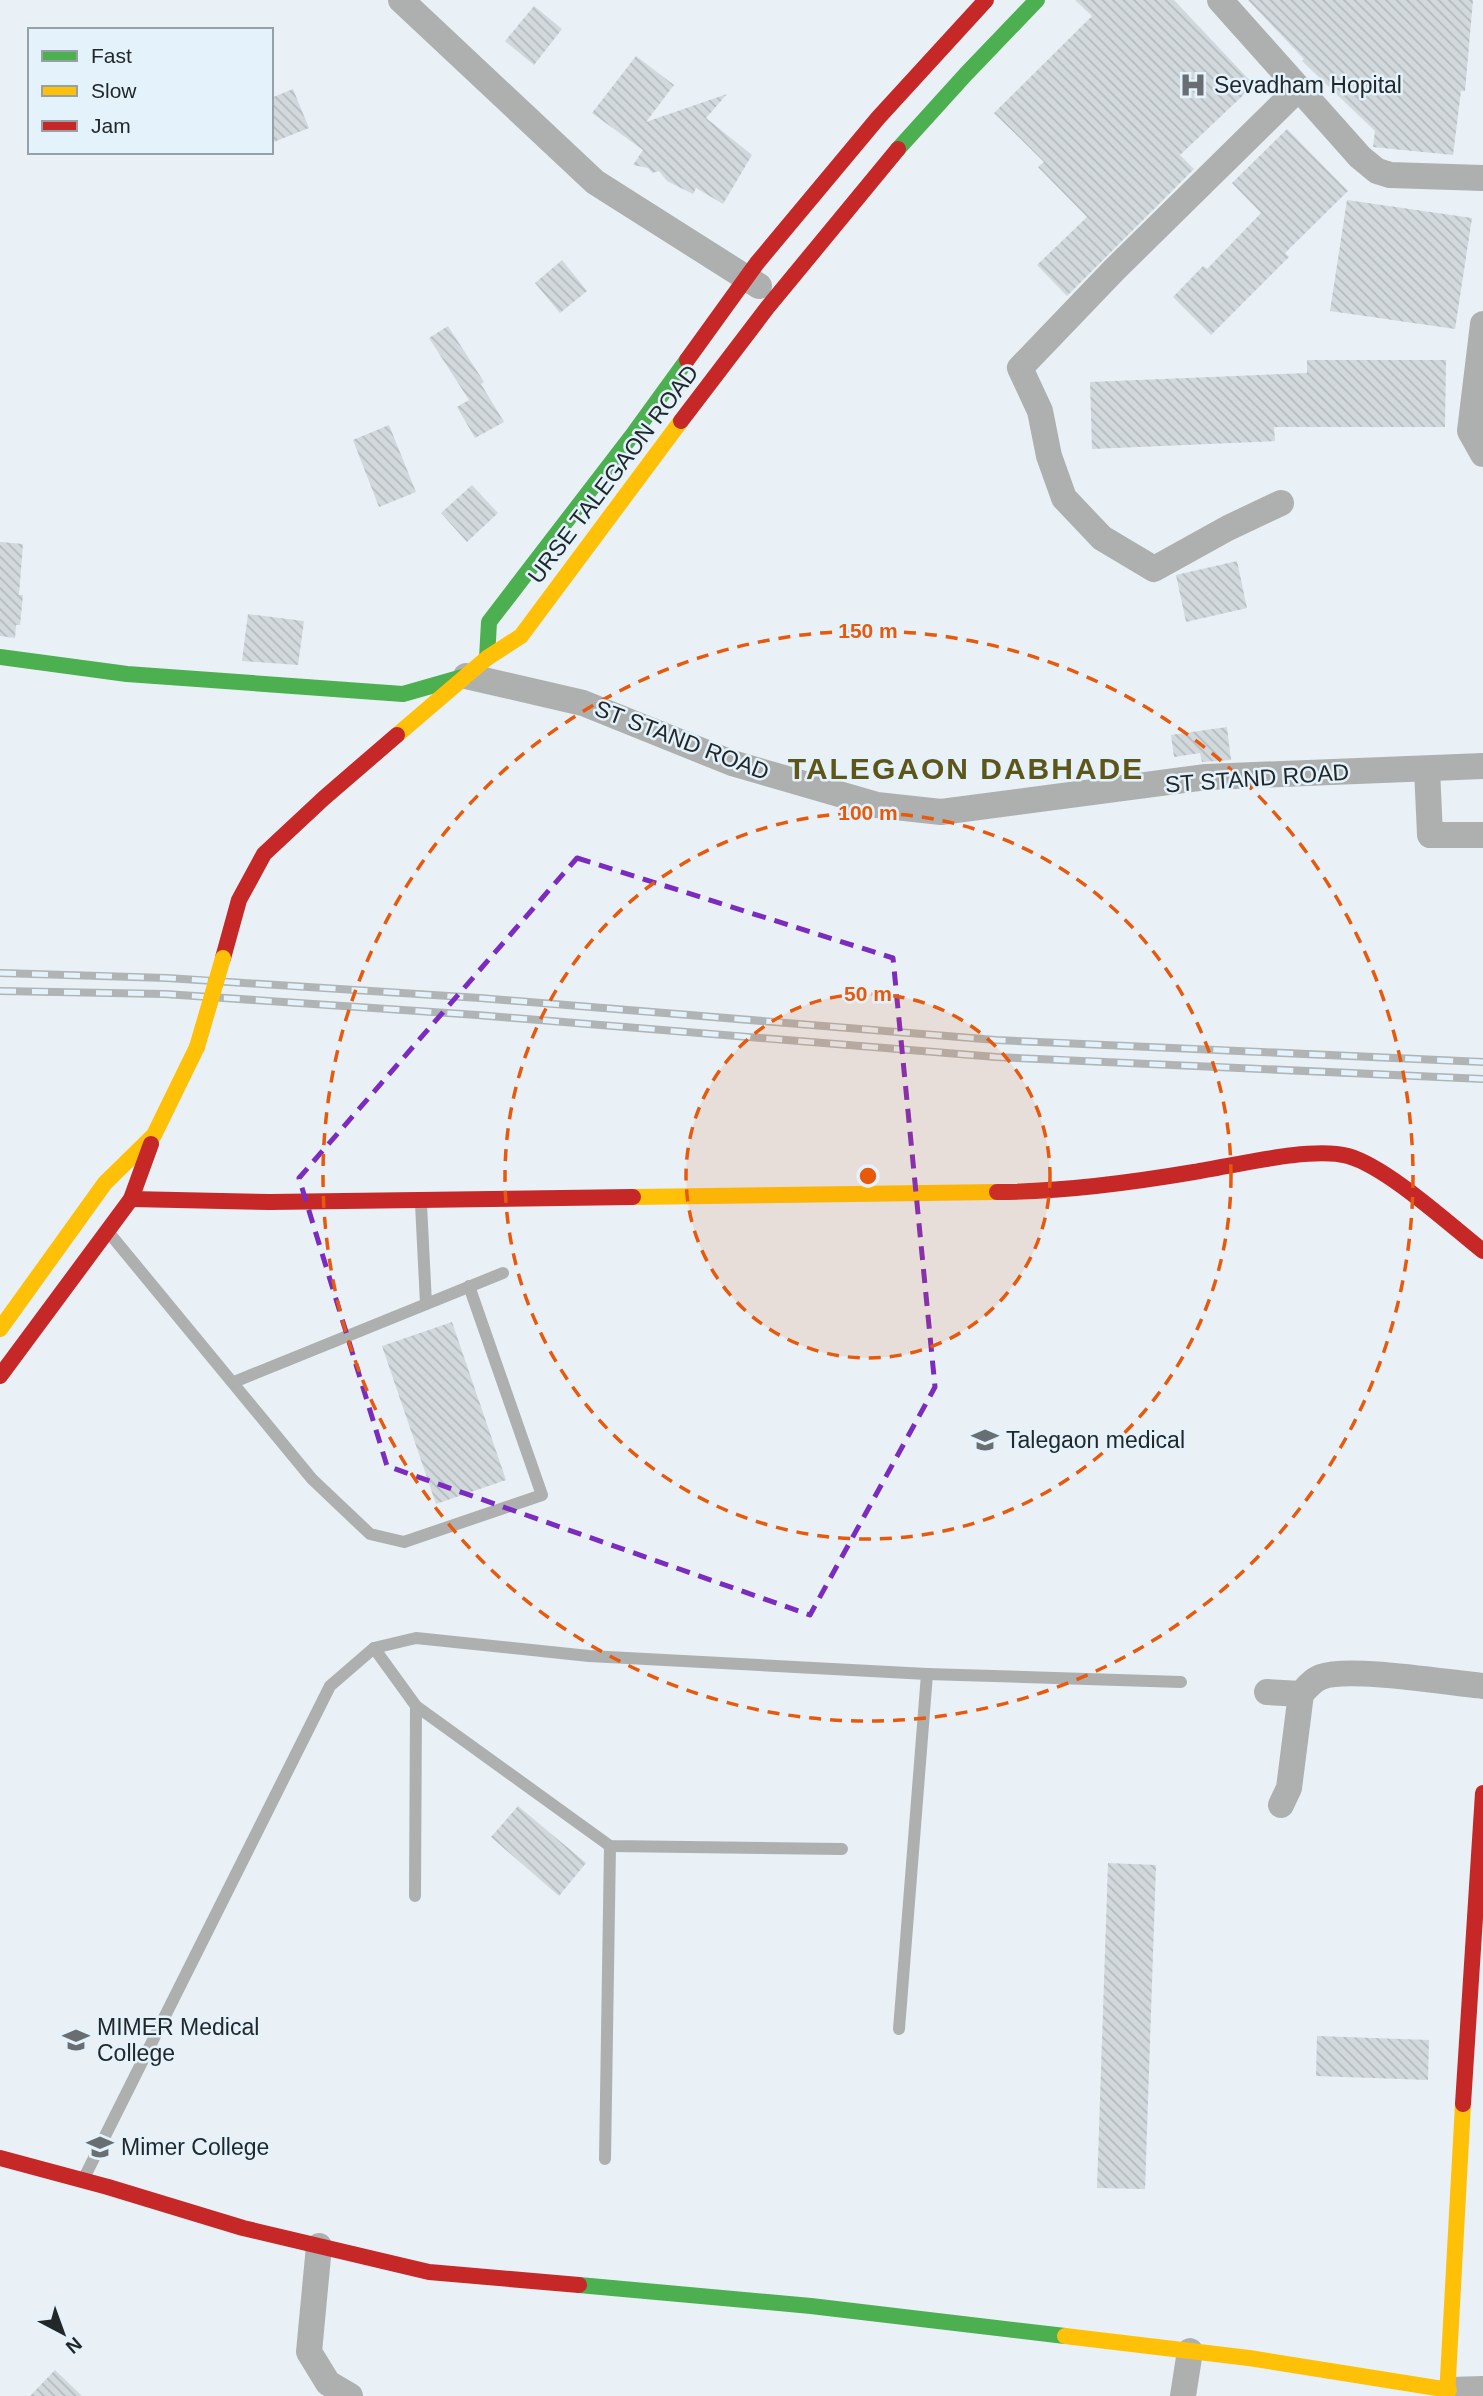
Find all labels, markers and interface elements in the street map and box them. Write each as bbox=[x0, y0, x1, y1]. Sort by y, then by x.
legend bbox=[28, 28, 273, 154]
text: Fast bbox=[91, 44, 132, 67]
hospital icon: Sevadham Hopital bbox=[1178, 70, 1208, 100]
place label: Sevadham Hopital bbox=[1214, 72, 1402, 98]
text: Slow bbox=[91, 79, 137, 102]
text: Jam bbox=[91, 114, 131, 137]
street label: URSE TALEGAON ROAD bbox=[522, 360, 704, 588]
text: 150 m bbox=[838, 619, 898, 642]
street label: ST STAND ROAD bbox=[591, 695, 773, 785]
district label: TALEGAON DABHADE bbox=[788, 752, 1144, 785]
street label: ST STAND ROAD bbox=[1164, 759, 1350, 797]
text: 100 m bbox=[838, 801, 898, 824]
text: 50 m bbox=[844, 982, 892, 1005]
centre of rings bbox=[856, 1164, 880, 1188]
school or university icon: Talegaon medical bbox=[970, 1425, 1000, 1455]
place label: Talegaon medical bbox=[1006, 1427, 1185, 1453]
place label: MIMER Medical College bbox=[97, 2014, 259, 2066]
school or university icon: MIMER Medical College bbox=[61, 2025, 91, 2055]
school or university icon: Mimer College bbox=[85, 2132, 115, 2162]
place label: Mimer College bbox=[121, 2134, 269, 2160]
north arrow bbox=[28, 2298, 98, 2368]
text: N bbox=[62, 2333, 86, 2358]

